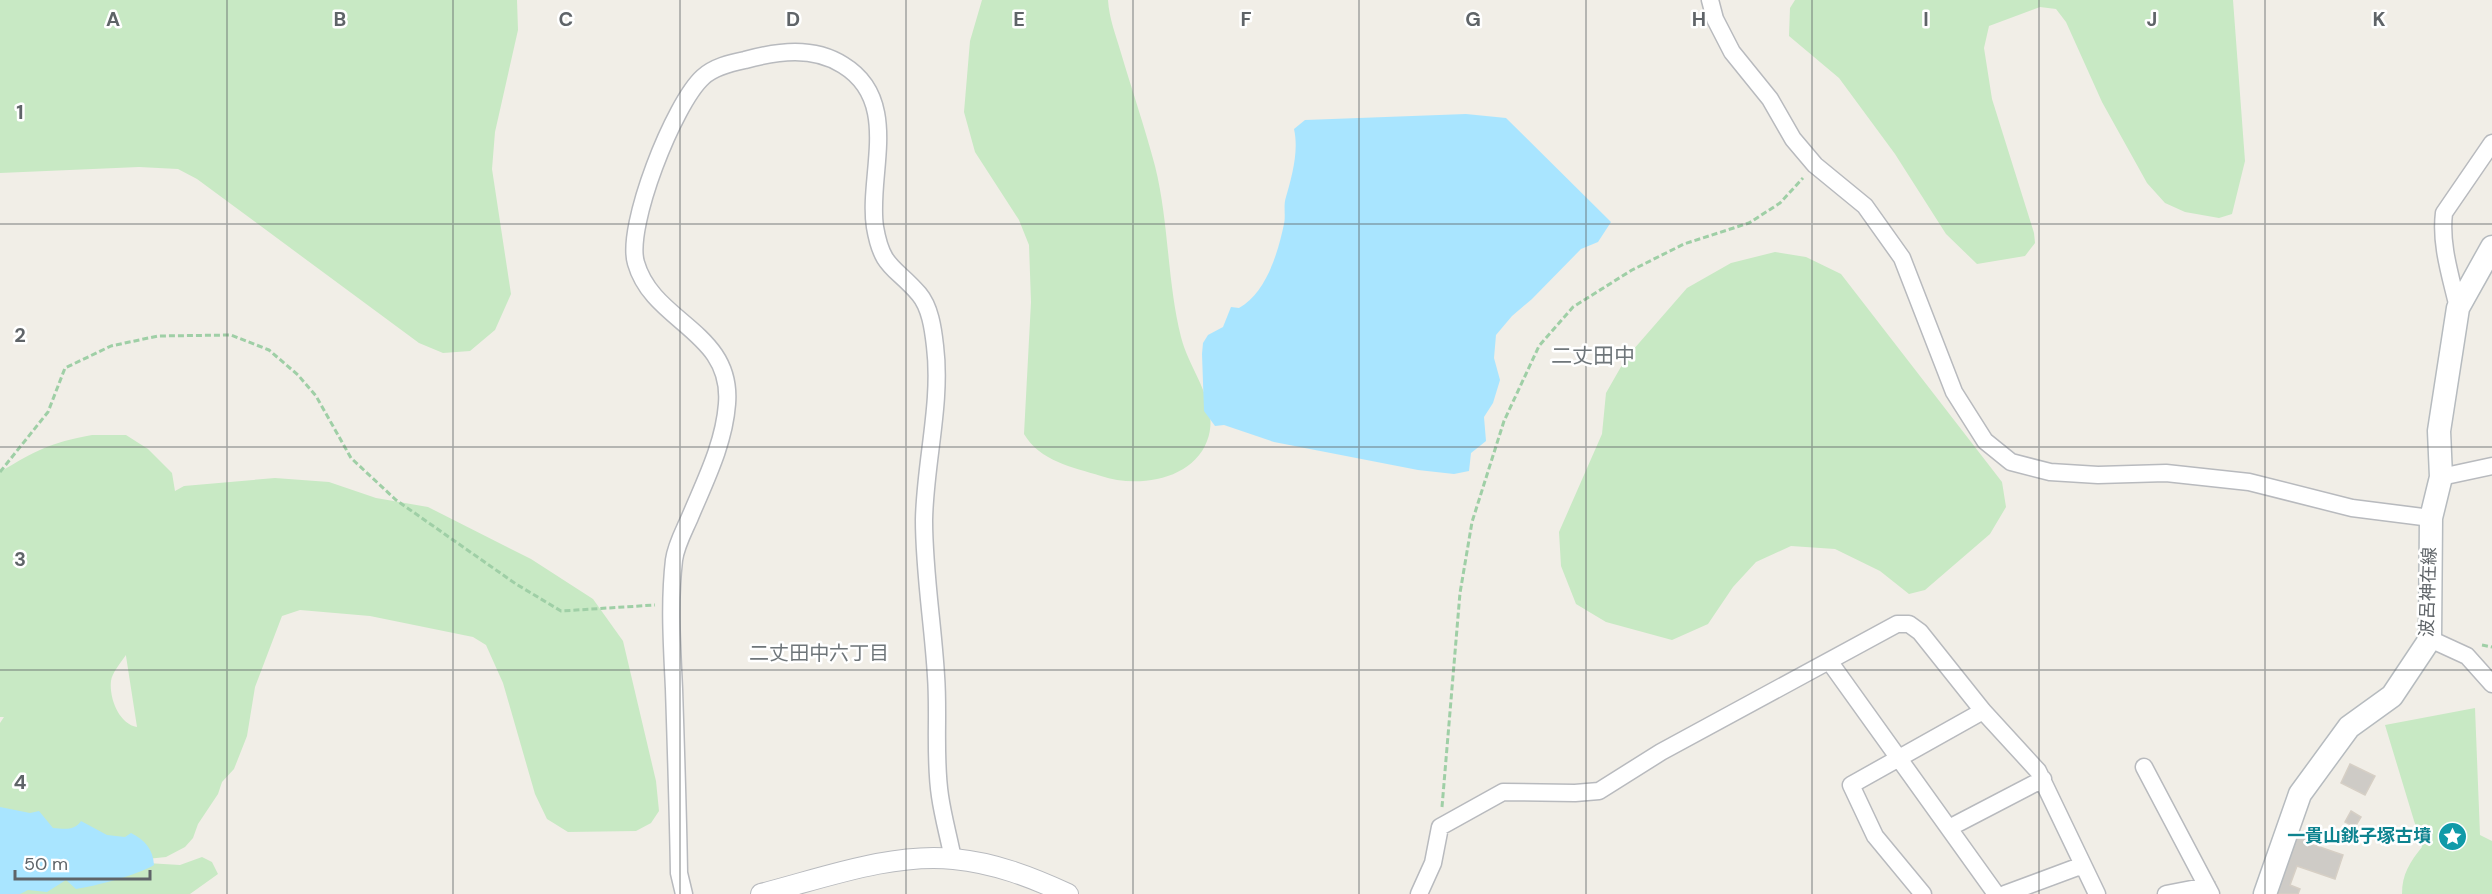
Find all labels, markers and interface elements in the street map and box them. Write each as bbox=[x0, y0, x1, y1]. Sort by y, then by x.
text: A bbox=[106, 6, 120, 32]
text: B bbox=[334, 6, 346, 32]
text: C bbox=[559, 6, 573, 32]
text: D bbox=[786, 6, 800, 32]
text: E bbox=[1013, 6, 1025, 32]
text: F bbox=[1240, 6, 1252, 32]
text: G bbox=[1465, 6, 1481, 32]
text: H bbox=[1692, 6, 1706, 32]
text: I bbox=[1923, 6, 1929, 32]
text: J bbox=[2147, 6, 2157, 32]
text: K bbox=[2372, 6, 2386, 32]
text: 1 bbox=[16, 99, 24, 125]
text: 2 bbox=[14, 322, 26, 348]
district label: 二丈田中 bbox=[1551, 342, 1635, 370]
text: 3 bbox=[14, 546, 26, 572]
street label: 波呂神在線 bbox=[2414, 547, 2442, 637]
district label: 二丈田中六丁目 bbox=[749, 640, 889, 666]
text: 4 bbox=[14, 769, 27, 795]
place icon: 一貴山銚子塚古墳 bbox=[2436, 820, 2468, 852]
place label: 一貴山銚子塚古墳 bbox=[2287, 824, 2431, 848]
scale bar bbox=[15, 843, 150, 881]
text: 50 m bbox=[24, 852, 68, 876]

